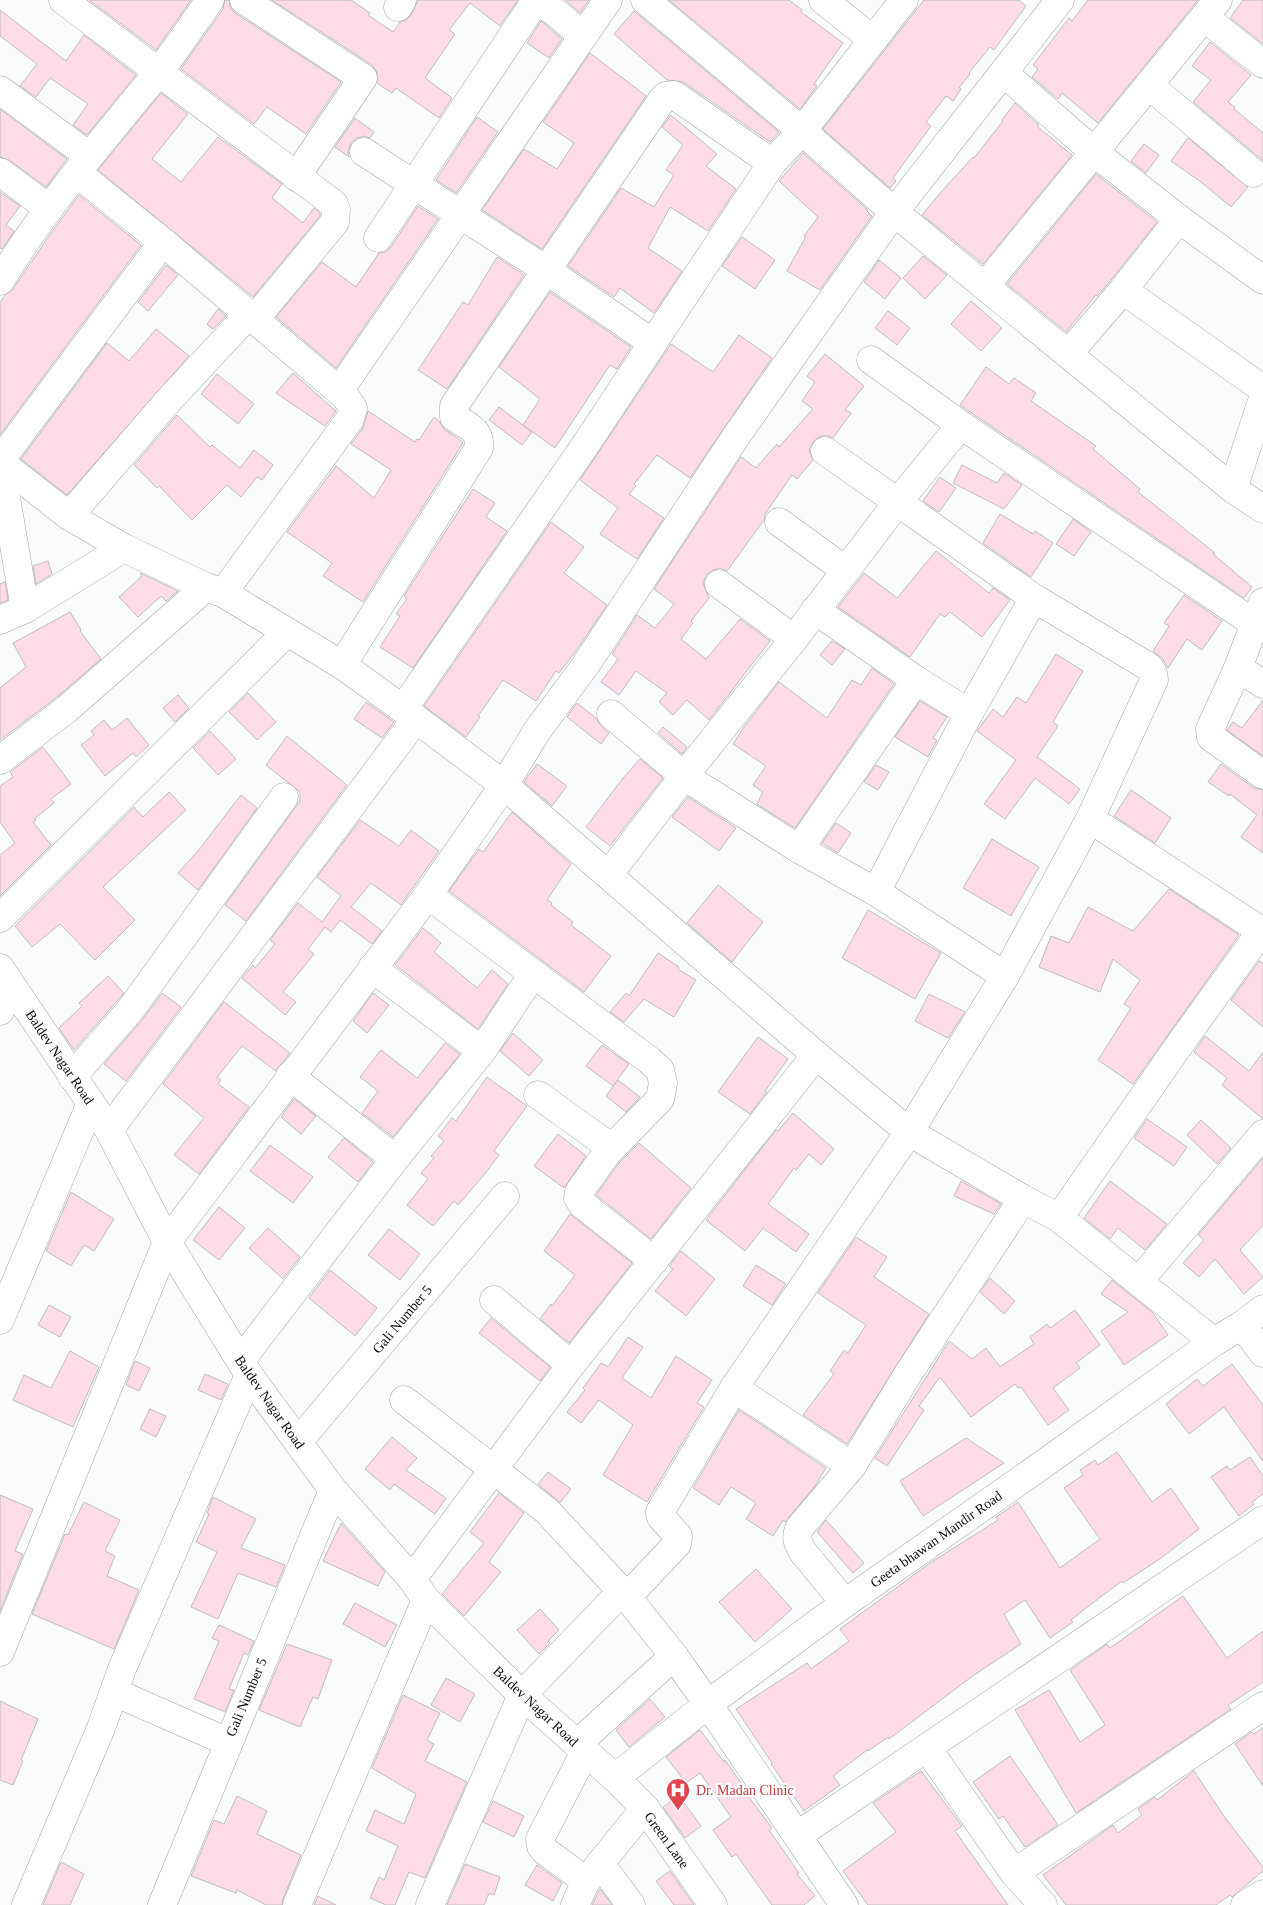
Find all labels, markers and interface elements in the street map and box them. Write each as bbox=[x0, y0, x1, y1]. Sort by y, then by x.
street label: Baldev Nagar Road bbox=[22, 1007, 97, 1107]
street label: Gali Number 5 bbox=[370, 1282, 435, 1356]
street label: Baldev Nagar Road bbox=[232, 1353, 307, 1452]
street label: Geeta bhawan Mandir Road bbox=[867, 1488, 1005, 1591]
street label: Gali Number 5 bbox=[223, 1656, 270, 1739]
street label: Baldev Nagar Road bbox=[490, 1663, 581, 1750]
hospital icon: Dr. Madan Clinic bbox=[665, 1777, 691, 1811]
place label: Dr. Madan Clinic bbox=[696, 1783, 794, 1798]
street label: Green Lane bbox=[641, 1809, 692, 1871]

